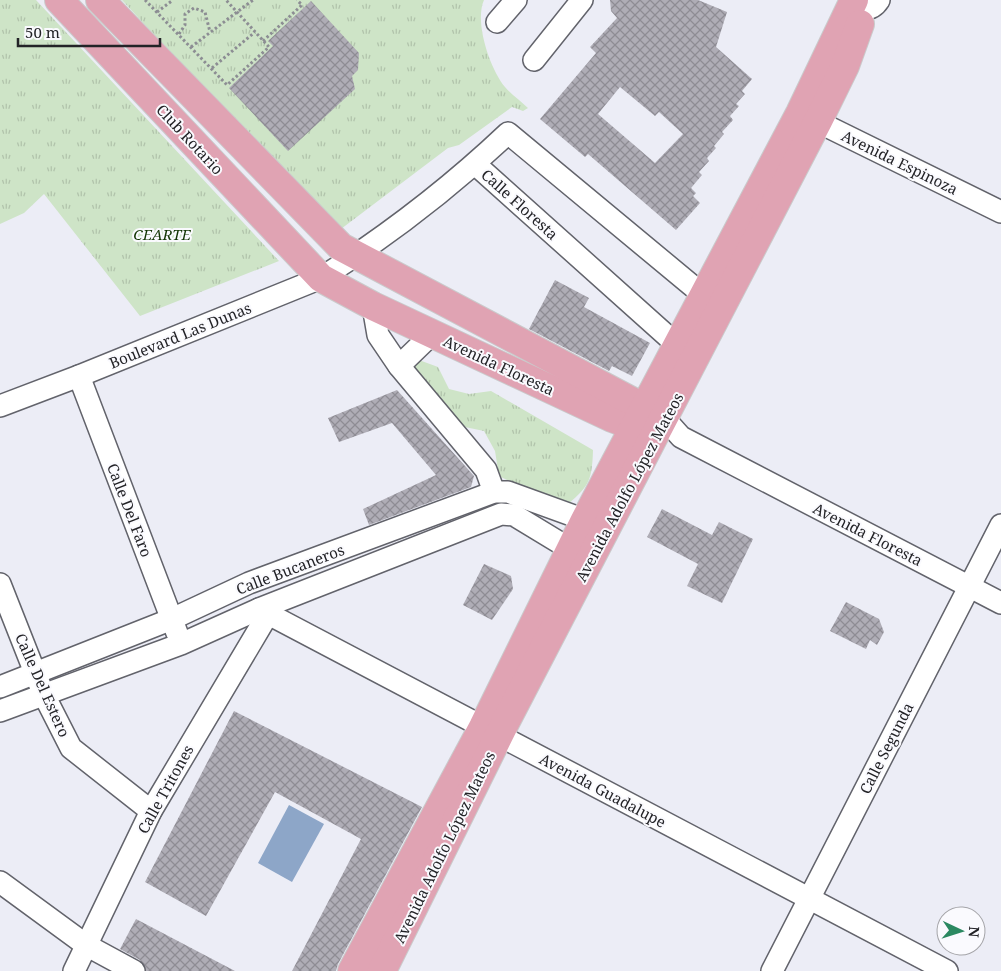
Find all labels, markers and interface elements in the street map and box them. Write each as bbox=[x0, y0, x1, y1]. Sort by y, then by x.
scale bar bbox=[18, 15, 160, 47]
text: 50 m bbox=[25, 22, 60, 42]
street label: Club Rotario bbox=[152, 100, 228, 178]
street label: Avenida Espinoza bbox=[839, 125, 961, 199]
street label: Calle Floresta bbox=[477, 164, 563, 244]
park label: CEARTE bbox=[133, 224, 191, 244]
street label: Boulevard Las Dunas bbox=[106, 297, 254, 373]
street label: Avenida Floresta bbox=[440, 331, 558, 399]
street label: Avenida Adolfo López Mateos bbox=[571, 389, 688, 585]
street label: Calle Del Faro bbox=[103, 460, 157, 560]
street label: Avenida Floresta bbox=[810, 498, 926, 570]
street label: Calle Bucaneros bbox=[233, 539, 347, 599]
street label: Calle Del Estero bbox=[11, 630, 75, 740]
street label: Calle Segunda bbox=[854, 699, 918, 797]
street label: Calle Tritones bbox=[132, 741, 198, 837]
street label: Avenida Adolfo López Mateos bbox=[389, 747, 499, 946]
street label: Avenida Guadalupe bbox=[536, 748, 670, 832]
north arrow bbox=[936, 906, 986, 956]
text: N bbox=[965, 926, 984, 938]

